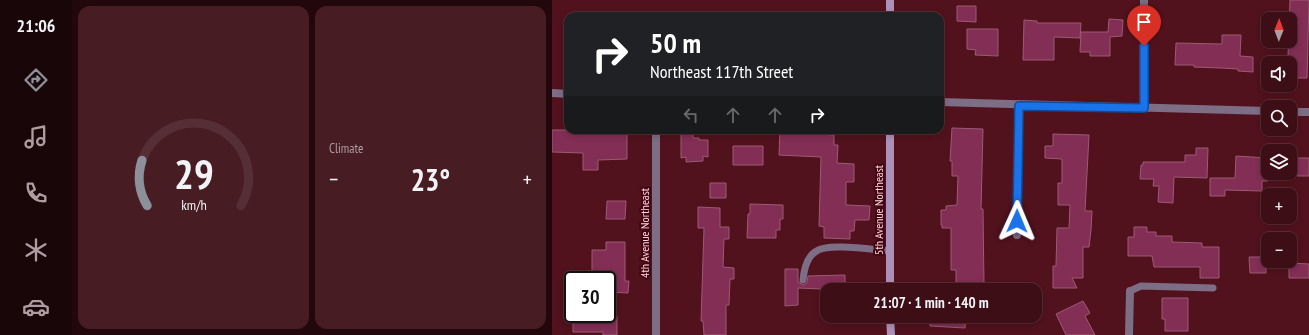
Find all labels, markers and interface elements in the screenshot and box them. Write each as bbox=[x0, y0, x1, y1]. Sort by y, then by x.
pin bbox=[1127, 5, 1161, 46]
icon: arrive bbox=[1133, 11, 1155, 33]
north arrow bbox=[1261, 12, 1297, 48]
map controls bbox=[1261, 12, 1297, 268]
text: 21:06 bbox=[17, 14, 55, 37]
text: 50 m bbox=[650, 24, 701, 61]
icon: right bbox=[584, 28, 636, 80]
button: sound bbox=[1261, 56, 1297, 92]
text: Northeast 117th Street bbox=[650, 60, 793, 83]
icon: directions bbox=[22, 66, 50, 94]
button: search bbox=[1261, 100, 1297, 136]
icon: left bbox=[680, 104, 702, 126]
icon: ahead bbox=[722, 104, 744, 126]
icon: ahead bbox=[764, 104, 786, 126]
icon: right bbox=[806, 104, 828, 126]
icon: music bbox=[22, 123, 50, 151]
text: Climate bbox=[329, 140, 363, 157]
button: layers bbox=[1261, 144, 1297, 180]
text: 29 bbox=[174, 146, 213, 199]
text: 23° bbox=[411, 160, 450, 199]
street label: 5th Avenue Northeast bbox=[871, 164, 886, 255]
text: − bbox=[329, 165, 338, 193]
text: + bbox=[523, 165, 532, 193]
icon: phone bbox=[22, 179, 50, 207]
street label: 4th Avenue Northeast bbox=[637, 187, 652, 278]
button: + bbox=[1261, 188, 1297, 224]
text: km/h bbox=[181, 194, 206, 213]
position arrow bbox=[996, 200, 1038, 242]
button: − bbox=[1261, 232, 1297, 268]
icon: climate bbox=[22, 236, 50, 264]
speed limit sign: 30 bbox=[564, 271, 616, 323]
icon: car bbox=[22, 293, 50, 321]
text: 21:07 · 1 min · 140 m bbox=[873, 293, 989, 312]

